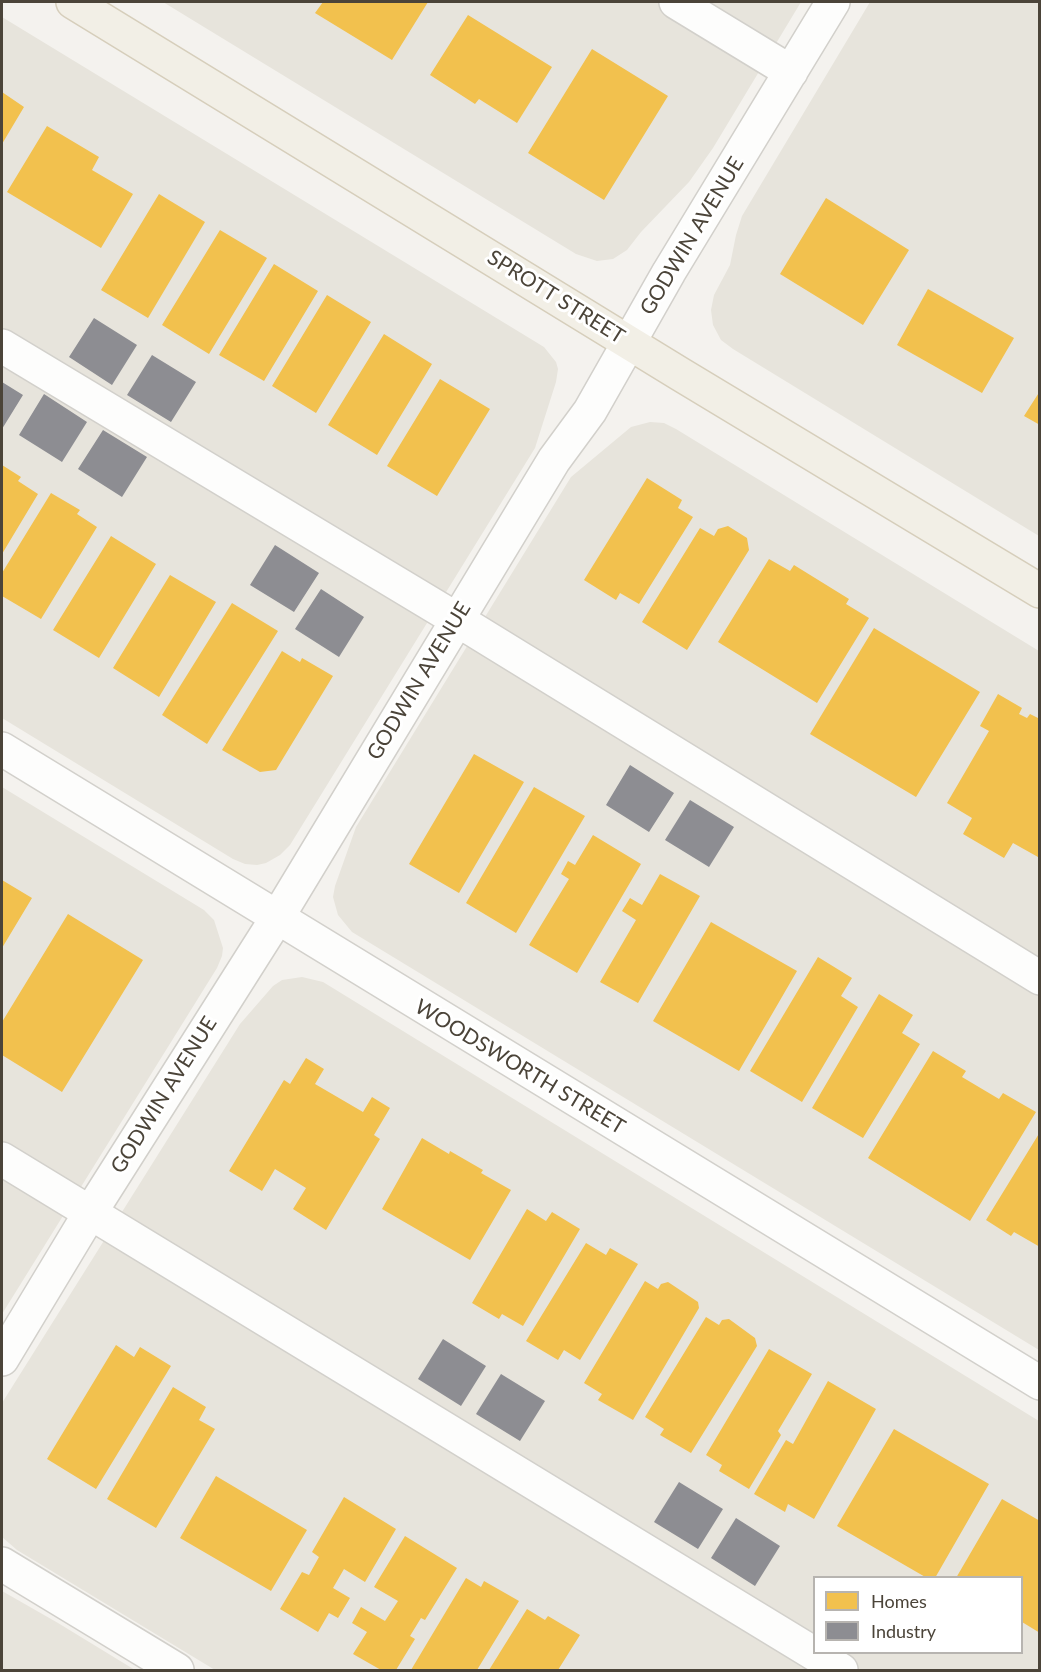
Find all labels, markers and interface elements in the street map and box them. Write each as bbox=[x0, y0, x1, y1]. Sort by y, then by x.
street label: GODWIN AVENUE bbox=[635, 152, 749, 320]
street label: SPROTT STREET bbox=[483, 245, 629, 349]
street label: GODWIN AVENUE bbox=[362, 597, 476, 765]
street label: WOODSWORTH STREET bbox=[410, 994, 630, 1140]
street label: GODWIN AVENUE bbox=[106, 1012, 222, 1178]
legend bbox=[813, 1576, 1023, 1654]
text: Homes bbox=[871, 1590, 927, 1612]
text: Industry bbox=[871, 1620, 936, 1642]

